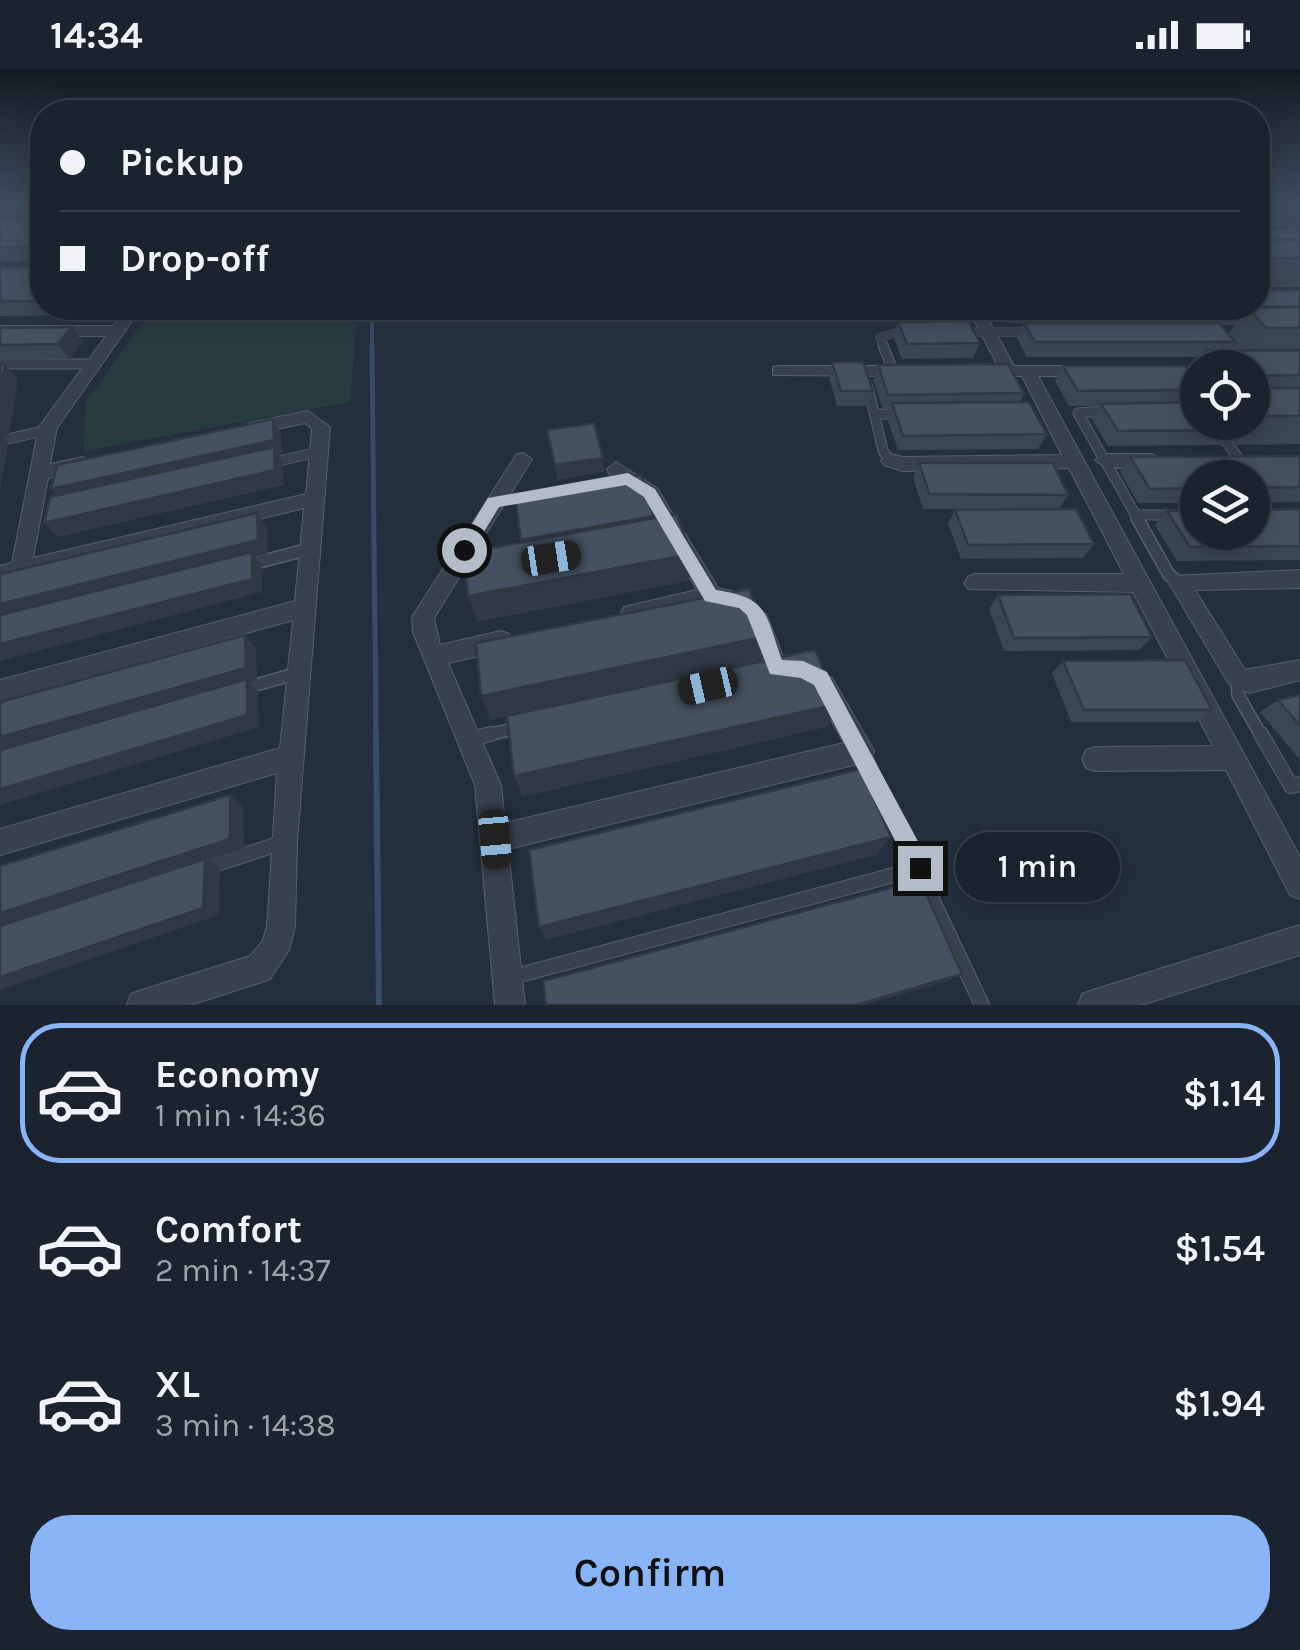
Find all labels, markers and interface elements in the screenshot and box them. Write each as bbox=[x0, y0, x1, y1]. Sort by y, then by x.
text: 14:34 bbox=[50, 13, 143, 58]
text: Pickup bbox=[120, 140, 244, 185]
text: Drop-off bbox=[120, 236, 269, 281]
map controls bbox=[1180, 350, 1270, 550]
button: locate bbox=[1180, 350, 1270, 440]
button: layers bbox=[1180, 460, 1270, 550]
route start bbox=[442, 528, 487, 573]
car bbox=[519, 538, 583, 578]
car bbox=[675, 665, 741, 707]
car bbox=[477, 808, 513, 870]
callout: 1 min bbox=[955, 833, 1120, 903]
route end bbox=[898, 846, 943, 891]
text: 1 min bbox=[998, 848, 1077, 885]
icon: car bbox=[35, 1048, 125, 1138]
text: Economy bbox=[155, 1052, 319, 1097]
text: $1.14 bbox=[1183, 1071, 1265, 1116]
text: 1 min · 14:36 bbox=[155, 1097, 326, 1134]
icon: car bbox=[35, 1203, 125, 1293]
text: Comfort bbox=[155, 1207, 302, 1252]
text: $1.54 bbox=[1174, 1226, 1265, 1271]
text: 2 min · 14:37 bbox=[155, 1252, 331, 1289]
icon: car bbox=[35, 1358, 125, 1448]
text: XL bbox=[155, 1362, 200, 1407]
text: $1.94 bbox=[1173, 1381, 1265, 1426]
text: 3 min · 14:38 bbox=[155, 1407, 336, 1444]
button: Confirm bbox=[30, 1515, 1270, 1630]

